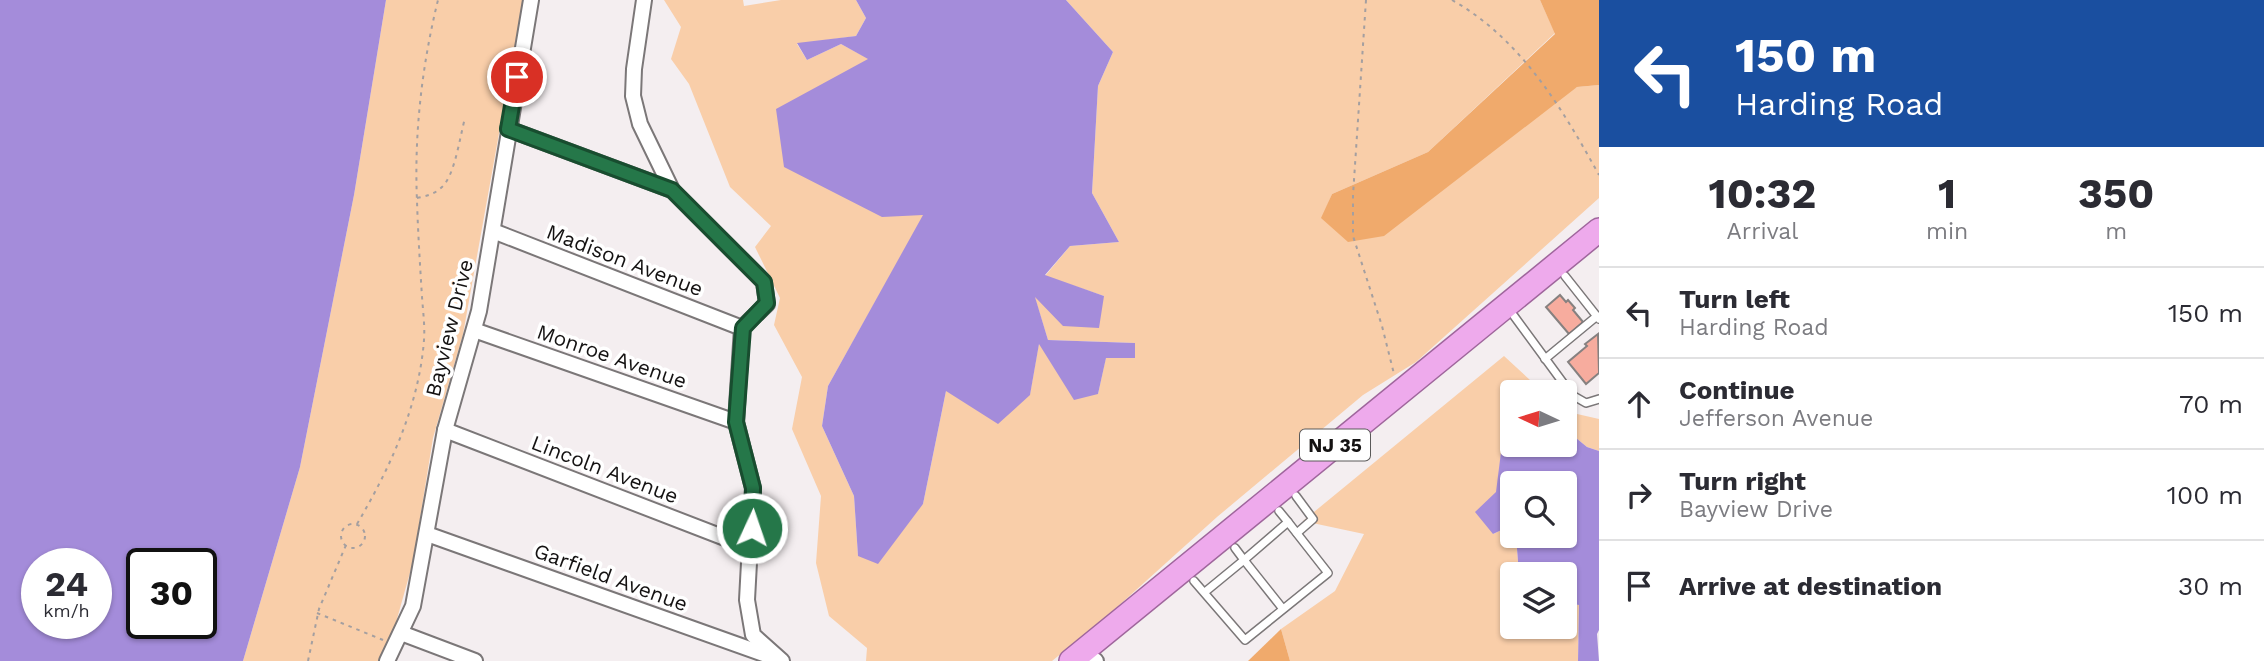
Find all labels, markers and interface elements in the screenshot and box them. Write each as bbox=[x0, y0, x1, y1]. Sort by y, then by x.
text: 150 m bbox=[1735, 26, 1876, 84]
icon: left bbox=[1620, 28, 1711, 119]
pin bbox=[487, 47, 547, 107]
icon: arrive bbox=[498, 58, 536, 96]
text: Harding Road bbox=[1735, 85, 1943, 123]
text: 10:32 bbox=[1709, 169, 1816, 218]
text: 1 bbox=[1938, 169, 1956, 218]
text: 350 bbox=[2078, 169, 2154, 218]
text: Arrival bbox=[1727, 218, 1798, 245]
text: min bbox=[1926, 218, 1968, 245]
text: m bbox=[2105, 218, 2127, 245]
street label: Madison Avenue bbox=[543, 219, 707, 301]
street label: Bayview Drive bbox=[420, 257, 478, 399]
text: Turn left bbox=[1679, 284, 1790, 314]
icon: left bbox=[1620, 294, 1658, 332]
text: 150 m bbox=[2168, 298, 2243, 328]
text: Harding Road bbox=[1679, 314, 1829, 341]
street label: Monroe Avenue bbox=[534, 319, 690, 393]
text: Continue bbox=[1679, 375, 1795, 405]
north arrow bbox=[1500, 380, 1577, 457]
map controls bbox=[1500, 380, 1577, 639]
icon: ahead bbox=[1620, 385, 1658, 423]
text: 70 m bbox=[2179, 389, 2243, 419]
text: Jefferson Avenue bbox=[1679, 405, 1873, 432]
street label: Lincoln Avenue bbox=[528, 429, 682, 509]
road number: NJ 35 bbox=[1300, 430, 1370, 460]
text: Turn right bbox=[1679, 466, 1806, 496]
button: search bbox=[1500, 471, 1577, 548]
icon: right bbox=[1620, 476, 1658, 514]
text: 100 m bbox=[2167, 480, 2243, 510]
position arrow bbox=[715, 491, 789, 565]
text: Bayview Drive bbox=[1679, 496, 1833, 523]
street label: Garfield Avenue bbox=[531, 538, 691, 616]
speed limit sign: 30 bbox=[126, 548, 217, 639]
button: layers bbox=[1500, 562, 1577, 639]
text: 24 bbox=[45, 563, 88, 605]
icon: arrive bbox=[1620, 567, 1658, 605]
text: Arrive at destination bbox=[1679, 571, 1942, 601]
text: 30 m bbox=[2178, 571, 2243, 601]
text: km/h bbox=[43, 600, 90, 621]

